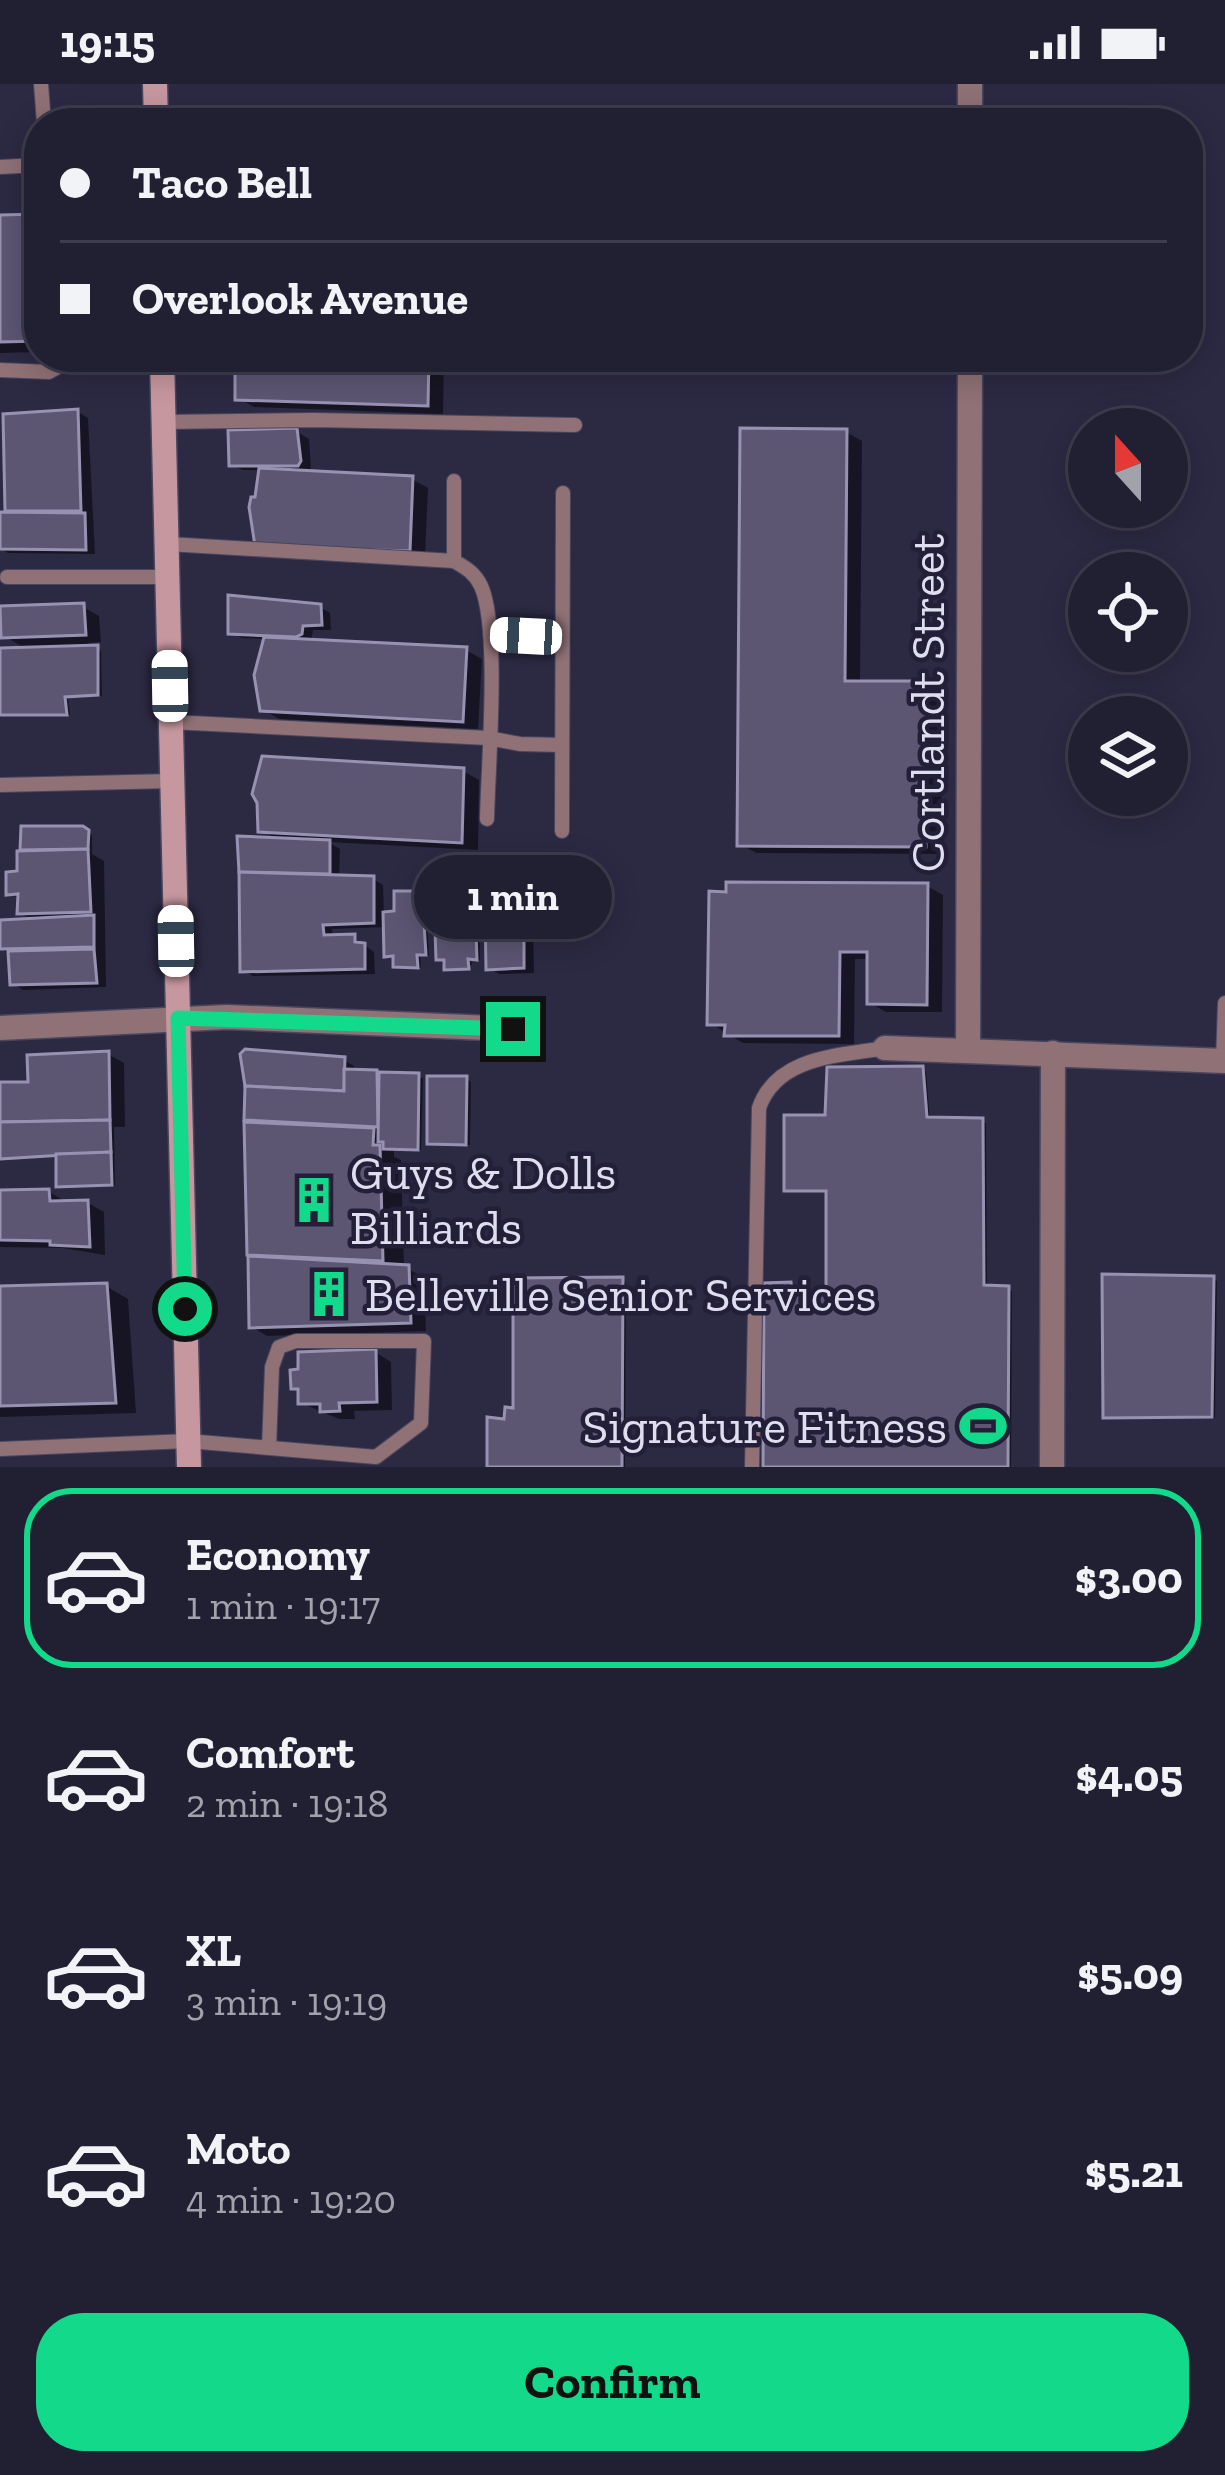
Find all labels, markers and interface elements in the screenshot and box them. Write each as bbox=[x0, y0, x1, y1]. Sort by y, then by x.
text: 19:15 bbox=[60, 15, 155, 69]
text: Taco Bell bbox=[132, 156, 312, 210]
text: Overlook Avenue bbox=[132, 272, 468, 326]
north arrow bbox=[1068, 408, 1188, 528]
map controls bbox=[1068, 408, 1188, 816]
street label: Cortlandt Street bbox=[899, 534, 956, 872]
button: locate bbox=[1068, 552, 1188, 672]
car bbox=[489, 616, 563, 656]
car bbox=[151, 650, 189, 722]
button: layers bbox=[1068, 696, 1188, 816]
callout: 1 min bbox=[414, 855, 612, 939]
text: 1 min bbox=[467, 873, 559, 920]
car bbox=[157, 905, 195, 977]
route end bbox=[486, 1002, 540, 1056]
place label: Guys & Dolls Billiards bbox=[350, 1144, 616, 1256]
building icon: Guys & Dolls Billiards bbox=[289, 1175, 339, 1225]
place label: Belleville Senior Services bbox=[365, 1266, 877, 1323]
building icon: Belleville Senior Services bbox=[304, 1269, 354, 1319]
route start bbox=[158, 1282, 212, 1336]
place label: Signature Fitness bbox=[582, 1398, 947, 1455]
sports icon: Signature Fitness bbox=[958, 1401, 1008, 1451]
icon: car bbox=[42, 1524, 150, 1632]
text: Economy bbox=[186, 1528, 370, 1582]
text: $3.00 bbox=[1075, 1551, 1183, 1605]
text: 1 min · 19:17 bbox=[186, 1582, 380, 1629]
icon: car bbox=[42, 1722, 150, 1830]
text: Comfort bbox=[186, 1726, 354, 1780]
text: $4.05 bbox=[1076, 1749, 1183, 1803]
text: 2 min · 19:18 bbox=[186, 1780, 389, 1827]
icon: car bbox=[42, 1920, 150, 2028]
text: XL bbox=[186, 1924, 241, 1978]
text: $5.09 bbox=[1077, 1947, 1183, 2001]
text: 3 min · 19:19 bbox=[186, 1978, 387, 2025]
icon: car bbox=[42, 2118, 150, 2226]
text: Moto bbox=[186, 2122, 291, 2176]
text: $5.21 bbox=[1085, 2145, 1183, 2199]
text: 4 min · 19:20 bbox=[186, 2176, 396, 2223]
button: Confirm bbox=[36, 2313, 1189, 2451]

